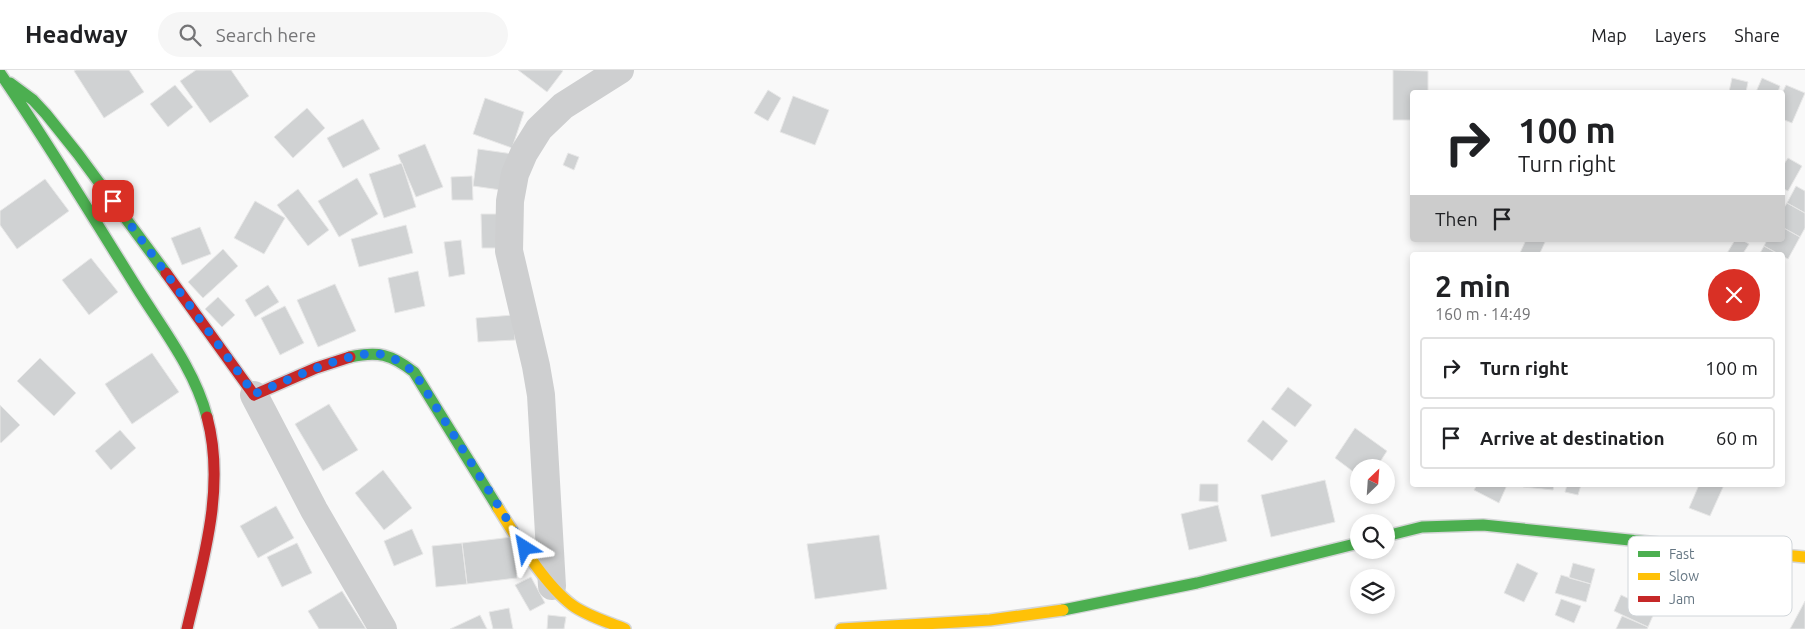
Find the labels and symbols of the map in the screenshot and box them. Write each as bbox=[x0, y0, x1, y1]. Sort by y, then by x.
pin bbox=[92, 180, 134, 222]
north arrow bbox=[1350, 459, 1395, 504]
position arrow bbox=[498, 521, 550, 573]
legend bbox=[1628, 536, 1792, 616]
text: Fast bbox=[1669, 546, 1695, 562]
text: Slow bbox=[1669, 568, 1699, 584]
text: Jam bbox=[1669, 591, 1695, 607]

